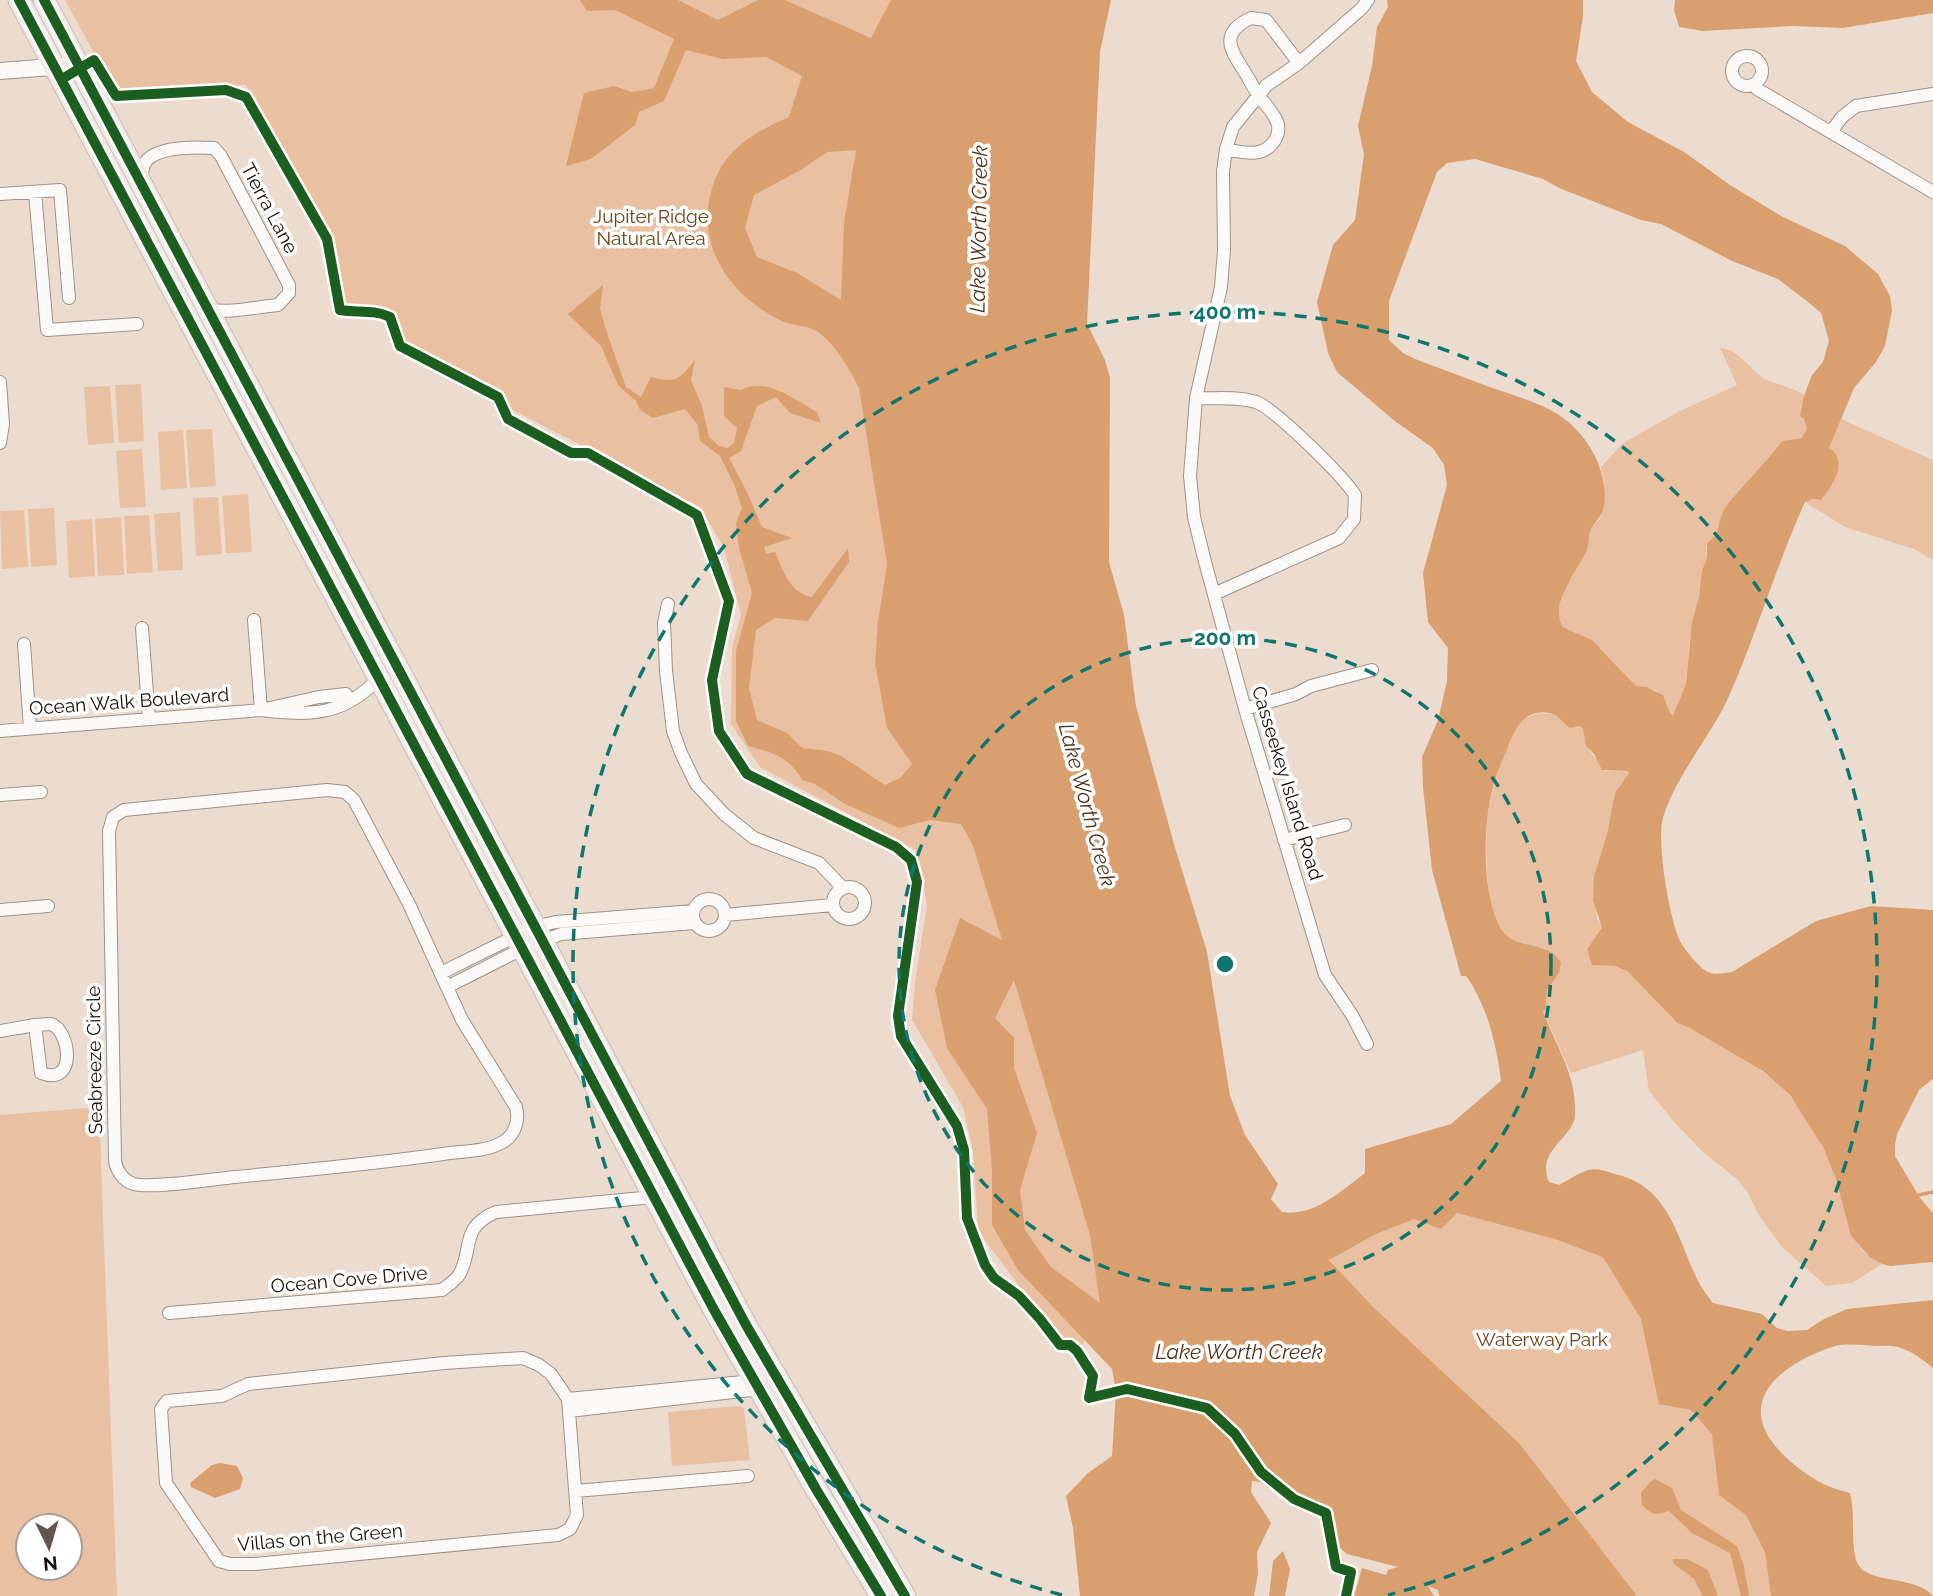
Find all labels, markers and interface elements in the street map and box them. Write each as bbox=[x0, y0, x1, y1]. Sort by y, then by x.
water label: Lake Worth Creek bbox=[965, 145, 992, 313]
street label: Tierra Lane bbox=[237, 159, 303, 257]
park label: Jupiter Ridge Natural Area bbox=[593, 205, 709, 249]
text: 400 m bbox=[1194, 299, 1256, 324]
text: 200 m bbox=[1194, 625, 1256, 650]
street label: Ocean Walk Boulevard bbox=[28, 683, 230, 719]
street label: Casseekey Island Road bbox=[1248, 683, 1328, 883]
water label: Lake Worth Creek bbox=[1054, 721, 1121, 889]
centre of rings bbox=[1213, 952, 1237, 976]
street label: Seabreeze Circle bbox=[82, 985, 106, 1135]
street label: Ocean Cove Drive bbox=[270, 1261, 428, 1297]
park label: Waterway Park bbox=[1476, 1328, 1608, 1350]
water label: Lake Worth Creek bbox=[1155, 1339, 1323, 1364]
north arrow bbox=[14, 1512, 84, 1582]
street label: Villas on the Green bbox=[236, 1519, 404, 1555]
text: N bbox=[42, 1552, 59, 1576]

